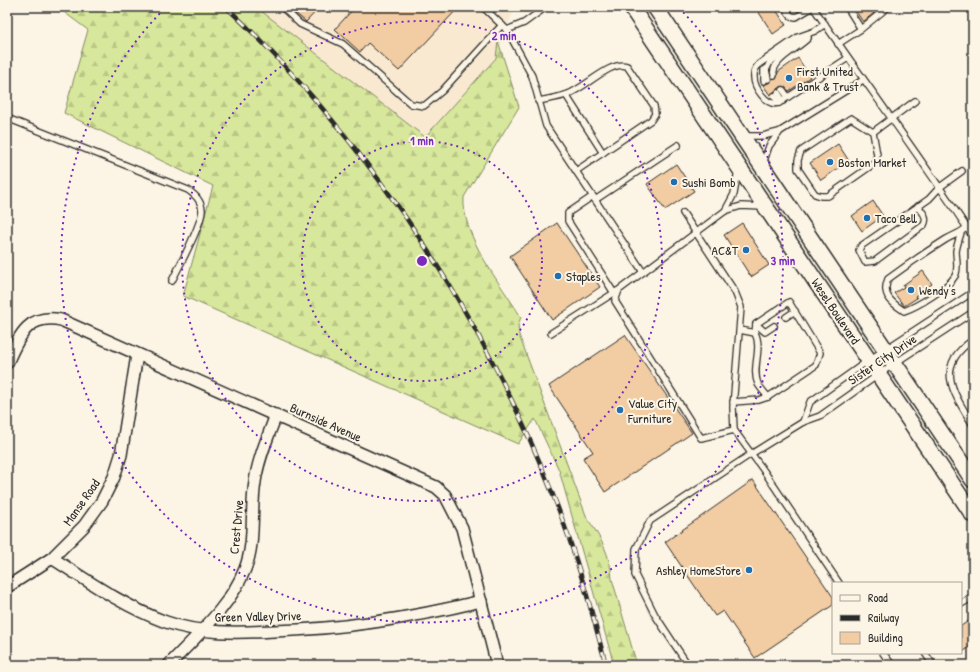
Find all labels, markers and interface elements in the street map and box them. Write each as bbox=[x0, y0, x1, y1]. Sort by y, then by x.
text: 2 min bbox=[492, 27, 517, 44]
place label: First United Bank & Trust bbox=[796, 62, 859, 95]
marker: First United Bank & Trust bbox=[784, 73, 794, 83]
text: 1 min bbox=[410, 132, 434, 149]
place label: Boston Market bbox=[838, 153, 907, 171]
marker: Boston Market bbox=[825, 157, 835, 167]
place label: Sushi Bomb bbox=[682, 173, 736, 191]
marker: Sushi Bomb bbox=[669, 177, 679, 187]
place label: Taco Bell bbox=[875, 209, 917, 227]
marker: Taco Bell bbox=[862, 213, 872, 223]
place label: AC&T bbox=[712, 241, 739, 259]
marker: AC&T bbox=[741, 245, 751, 255]
text: 3 min bbox=[771, 252, 796, 269]
centre of rings bbox=[415, 254, 429, 268]
place label: Staples bbox=[566, 267, 601, 285]
marker: Staples bbox=[553, 271, 563, 281]
street label: Wesel Boulevard bbox=[807, 275, 865, 347]
place label: Wendy's bbox=[919, 281, 956, 299]
marker: Wendy's bbox=[906, 285, 916, 295]
street label: Sister City Drive bbox=[844, 329, 920, 389]
place label: Value City Furniture bbox=[627, 394, 678, 427]
street label: Burnside Avenue bbox=[287, 398, 365, 446]
marker: Value City Furniture bbox=[615, 405, 625, 415]
street label: Manse Road bbox=[58, 475, 104, 529]
street label: Crest Drive bbox=[225, 499, 247, 555]
place label: Ashley HomeStore bbox=[656, 561, 741, 579]
marker: Ashley HomeStore bbox=[744, 565, 754, 575]
legend bbox=[832, 582, 962, 654]
text: Road bbox=[868, 589, 888, 606]
street label: Green Valley Drive bbox=[215, 606, 301, 626]
text: Railway bbox=[868, 609, 899, 626]
text: Building bbox=[868, 629, 903, 646]

